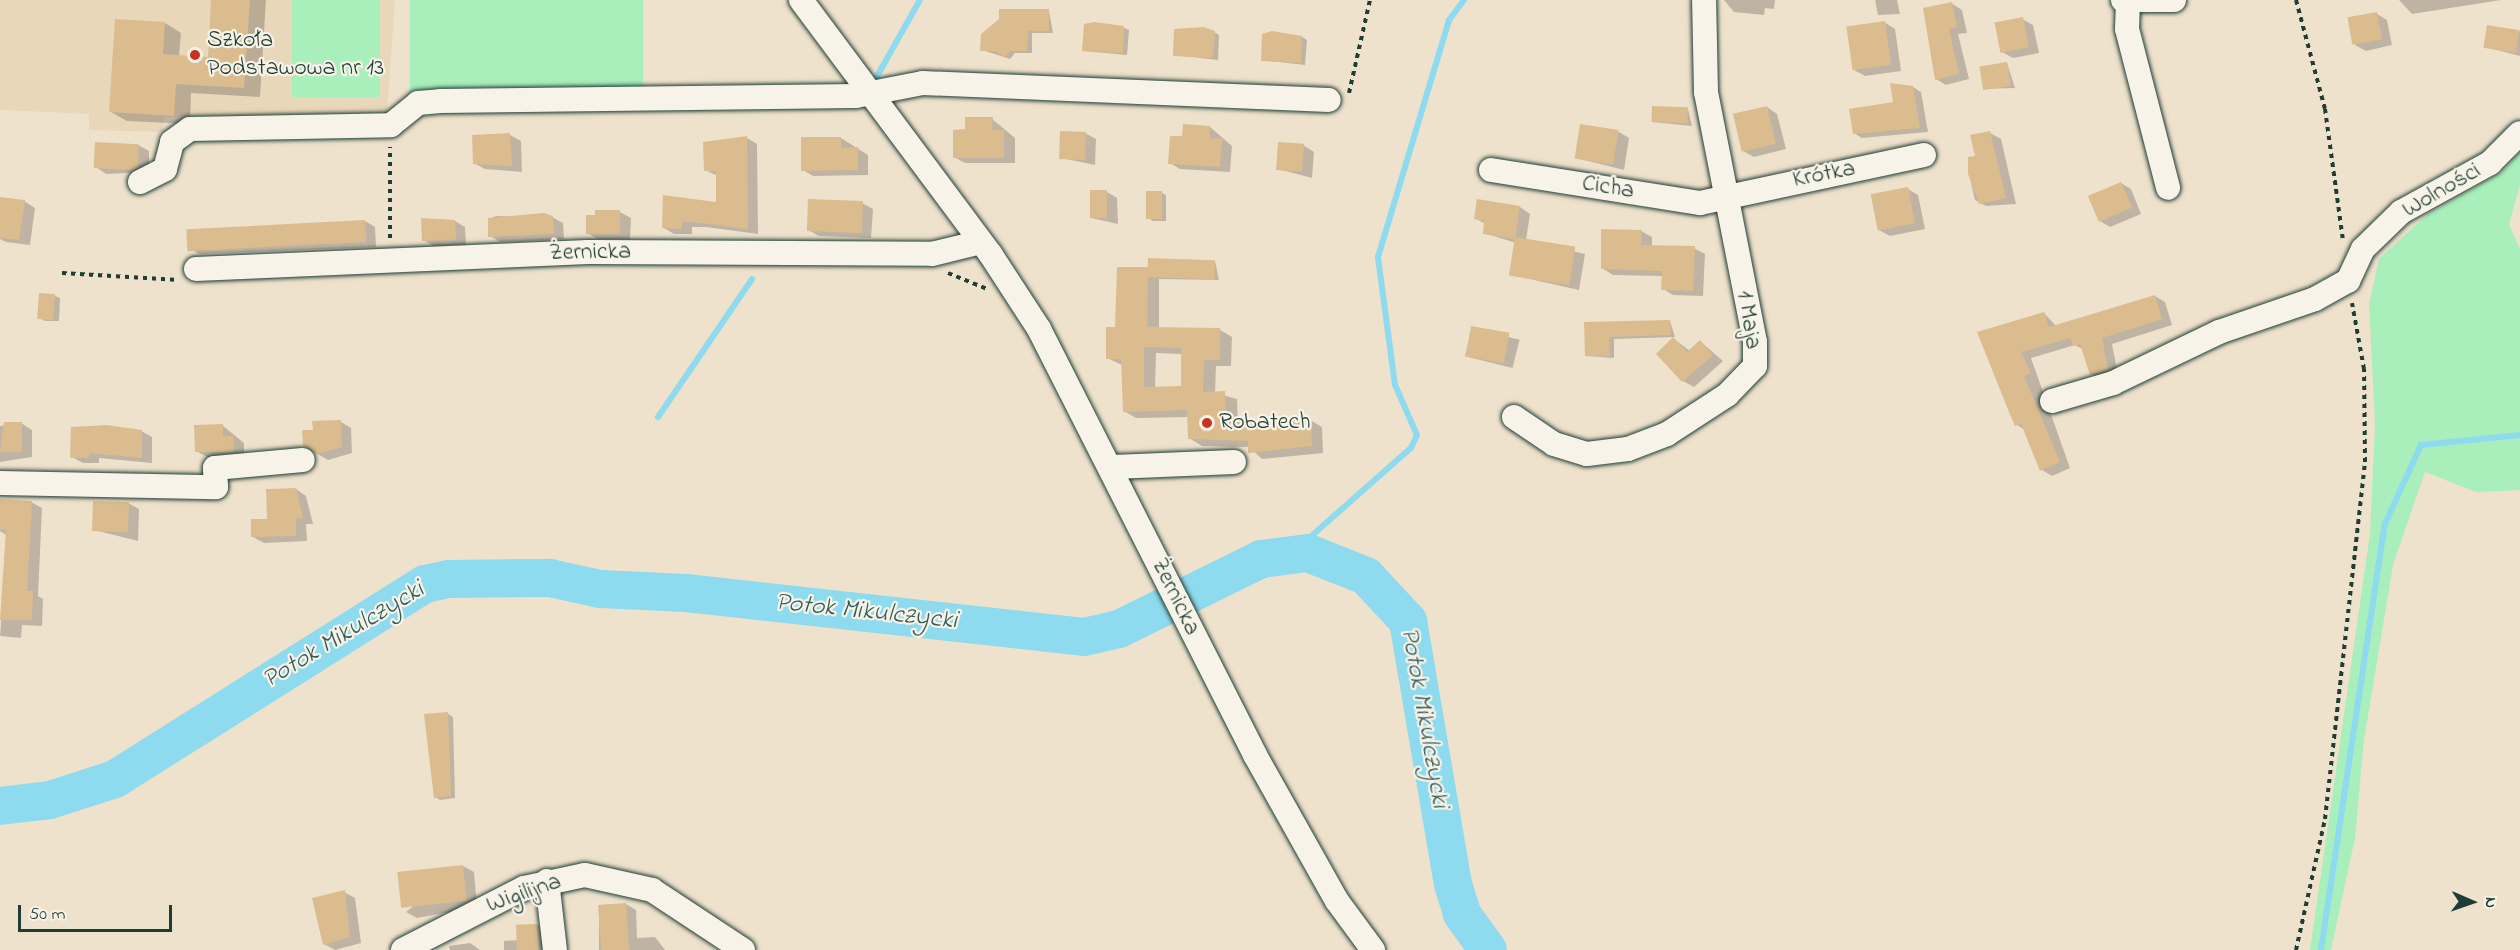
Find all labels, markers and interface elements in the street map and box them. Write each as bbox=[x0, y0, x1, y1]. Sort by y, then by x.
place label: Szkoła Podstawowa nr 13 bbox=[207, 27, 384, 83]
marker: Szkoła Podstawowa nr 13 bbox=[188, 48, 202, 62]
street label: Krótka bbox=[1790, 155, 1858, 195]
street label: Wolności bbox=[2398, 157, 2486, 225]
street label: Cicha bbox=[1580, 170, 1636, 206]
street label: Żernicka bbox=[549, 238, 631, 268]
street label: 1 Maja bbox=[1729, 289, 1767, 351]
place label: Robatech bbox=[1219, 409, 1311, 437]
marker: Robatech bbox=[1200, 416, 1214, 430]
street label: Żernicka bbox=[1144, 554, 1206, 640]
water label: Potok Mikulczycki bbox=[258, 576, 430, 696]
water label: Potok Mikulczycki bbox=[774, 588, 958, 638]
water label: Potok Mikulczycki bbox=[1392, 625, 1454, 811]
street label: Wigilijna bbox=[483, 868, 565, 920]
north arrow bbox=[2442, 872, 2502, 932]
scale bar bbox=[21, 893, 176, 931]
text: N bbox=[2478, 897, 2502, 908]
text: 50 m bbox=[29, 902, 66, 928]

